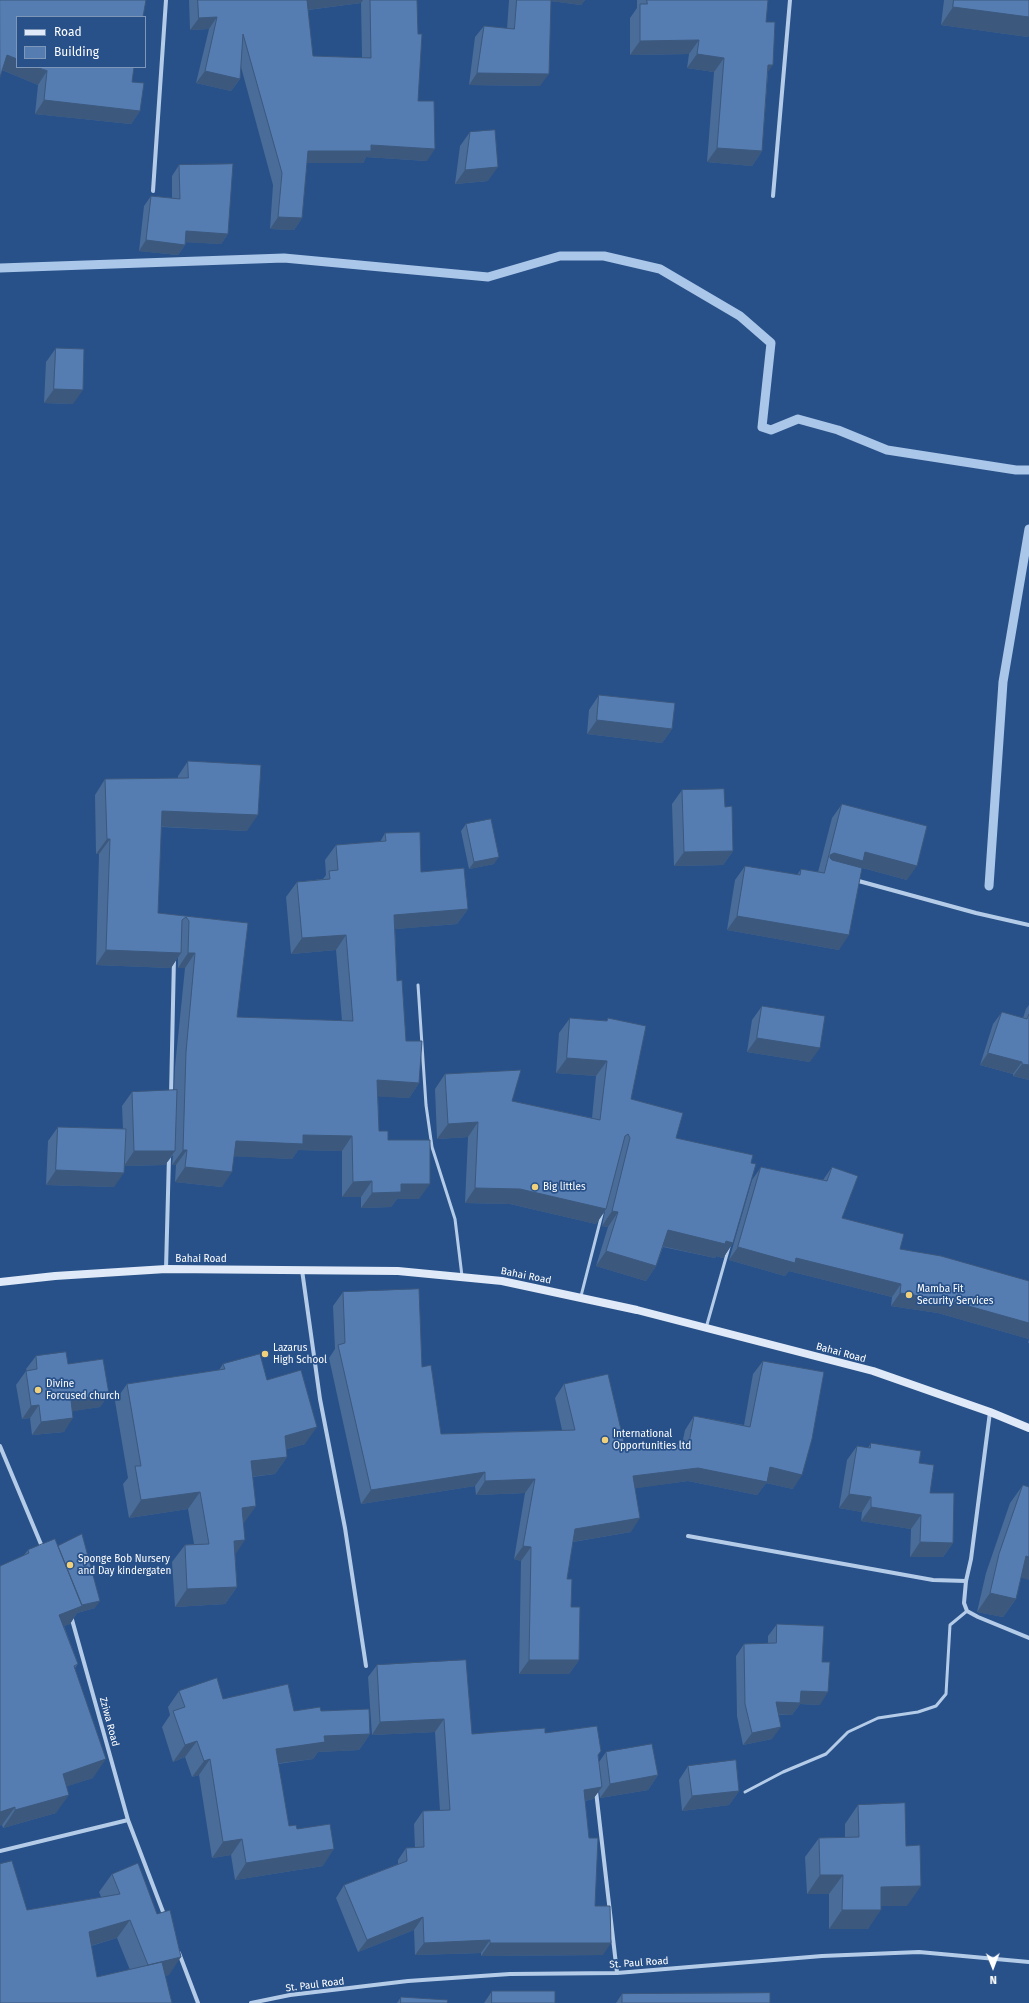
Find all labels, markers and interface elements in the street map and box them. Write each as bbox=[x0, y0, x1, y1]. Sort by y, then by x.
legend bbox=[16, 16, 146, 68]
text: Road bbox=[54, 25, 82, 39]
text: Building bbox=[54, 45, 99, 59]
place label: Big littles bbox=[543, 1181, 586, 1193]
marker: Big littles bbox=[530, 1182, 540, 1192]
street label: Bahai Road bbox=[175, 1253, 227, 1265]
street label: Bahai Road bbox=[500, 1265, 552, 1287]
place label: Mamba Fit Security Services bbox=[917, 1283, 993, 1306]
marker: Mamba Fit Security Services bbox=[904, 1290, 914, 1300]
street label: Bahai Road bbox=[815, 1341, 867, 1365]
place label: Lazarus High School bbox=[273, 1342, 327, 1366]
marker: Lazarus High School bbox=[260, 1349, 270, 1359]
place label: Divine Forcused church bbox=[46, 1378, 120, 1402]
marker: Divine Forcused church bbox=[33, 1385, 43, 1395]
place label: International Opportunities ltd bbox=[613, 1428, 691, 1452]
marker: International Opportunities ltd bbox=[600, 1435, 610, 1445]
place label: Sponge Bob Nursery and Day kindergaten bbox=[78, 1553, 171, 1576]
marker: Sponge Bob Nursery and Day kindergaten bbox=[65, 1560, 75, 1570]
street label: Zziwa Road bbox=[97, 1696, 121, 1748]
north arrow bbox=[973, 1947, 1013, 1987]
street label: St. Paul Road bbox=[609, 1955, 669, 1971]
text: N bbox=[989, 1973, 997, 1986]
street label: St. Paul Road bbox=[285, 1975, 345, 1995]

